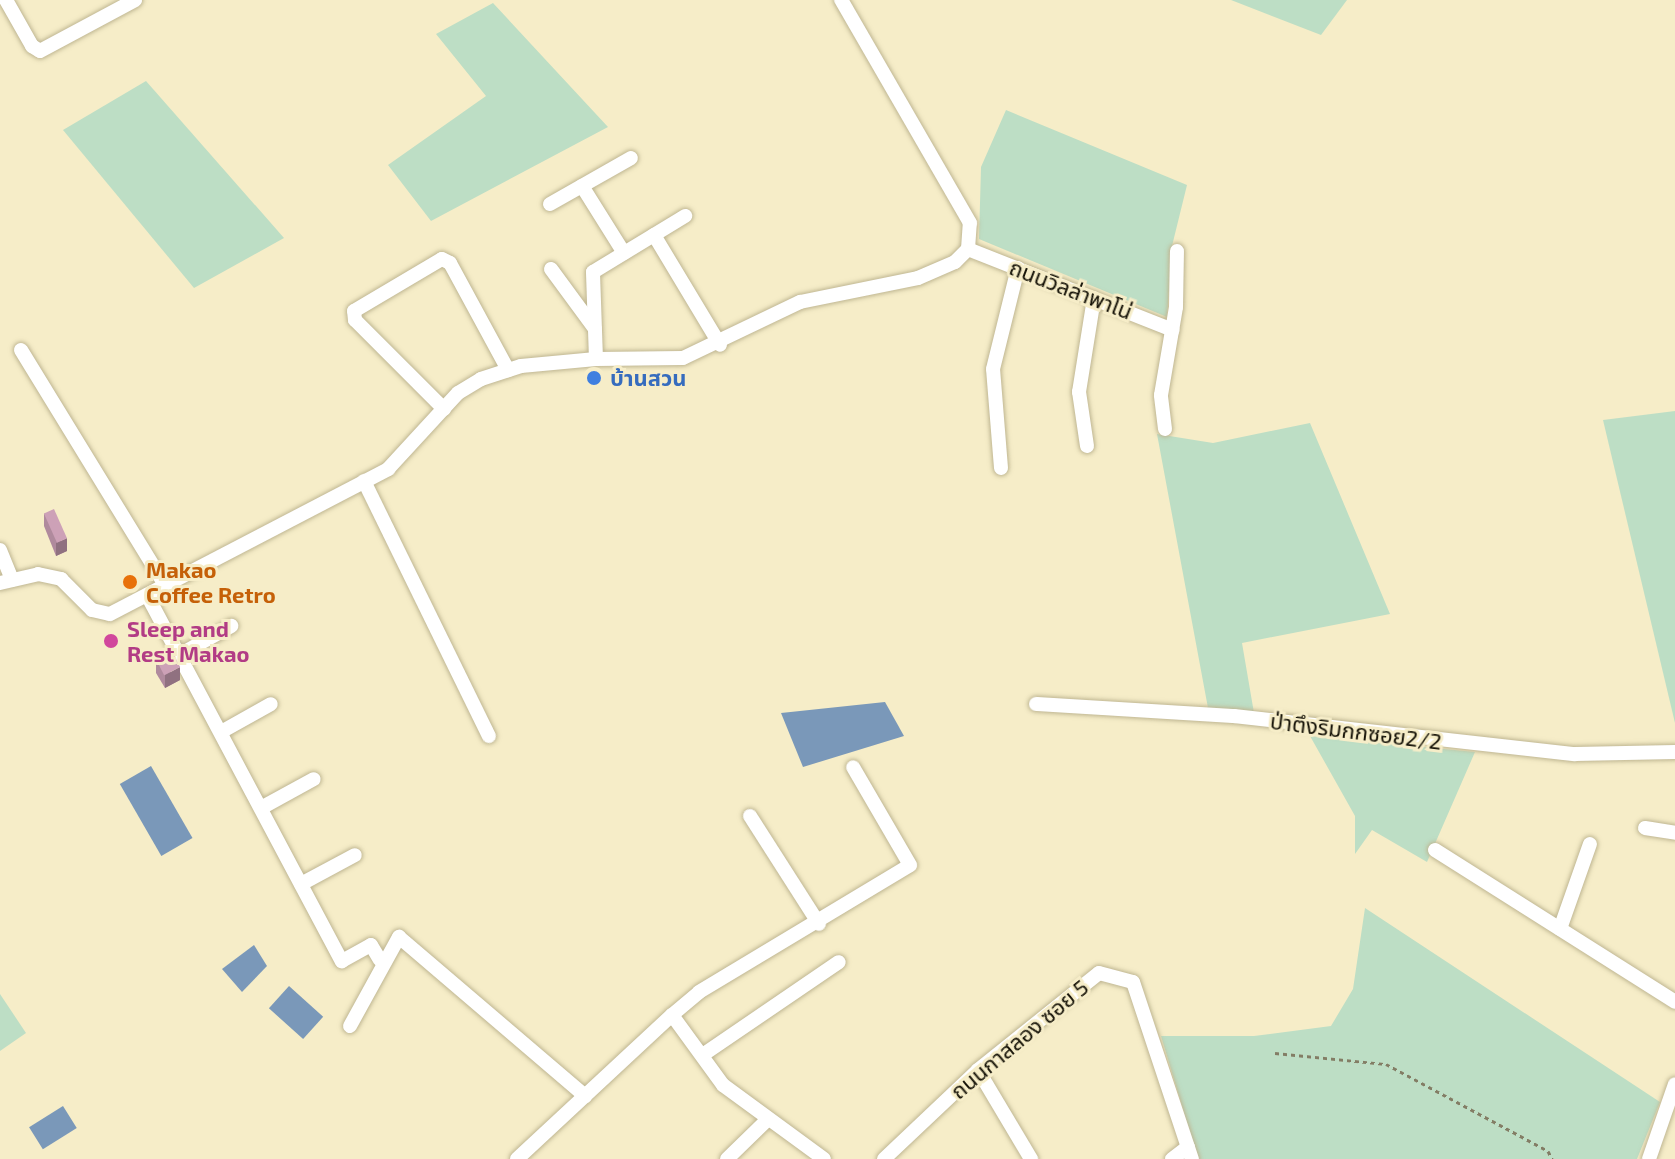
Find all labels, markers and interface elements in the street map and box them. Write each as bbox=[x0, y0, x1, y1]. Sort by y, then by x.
street label: ถนนวิลล่าพาโน่ bbox=[1006, 253, 1136, 325]
place label: บ้านสวน bbox=[610, 365, 686, 391]
marker: บ้านสวน bbox=[585, 369, 603, 387]
place label: Makao Coffee Retro bbox=[146, 556, 276, 608]
marker: Makao Coffee Retro bbox=[121, 573, 139, 591]
place label: Sleep and Rest Makao bbox=[127, 615, 249, 666]
marker: Sleep and Rest Makao bbox=[102, 632, 120, 650]
street label: ป่าตึงริมกกซอย2/2 bbox=[1269, 707, 1443, 755]
street label: ถนนกาสลอง ซอย 5 bbox=[945, 974, 1093, 1104]

